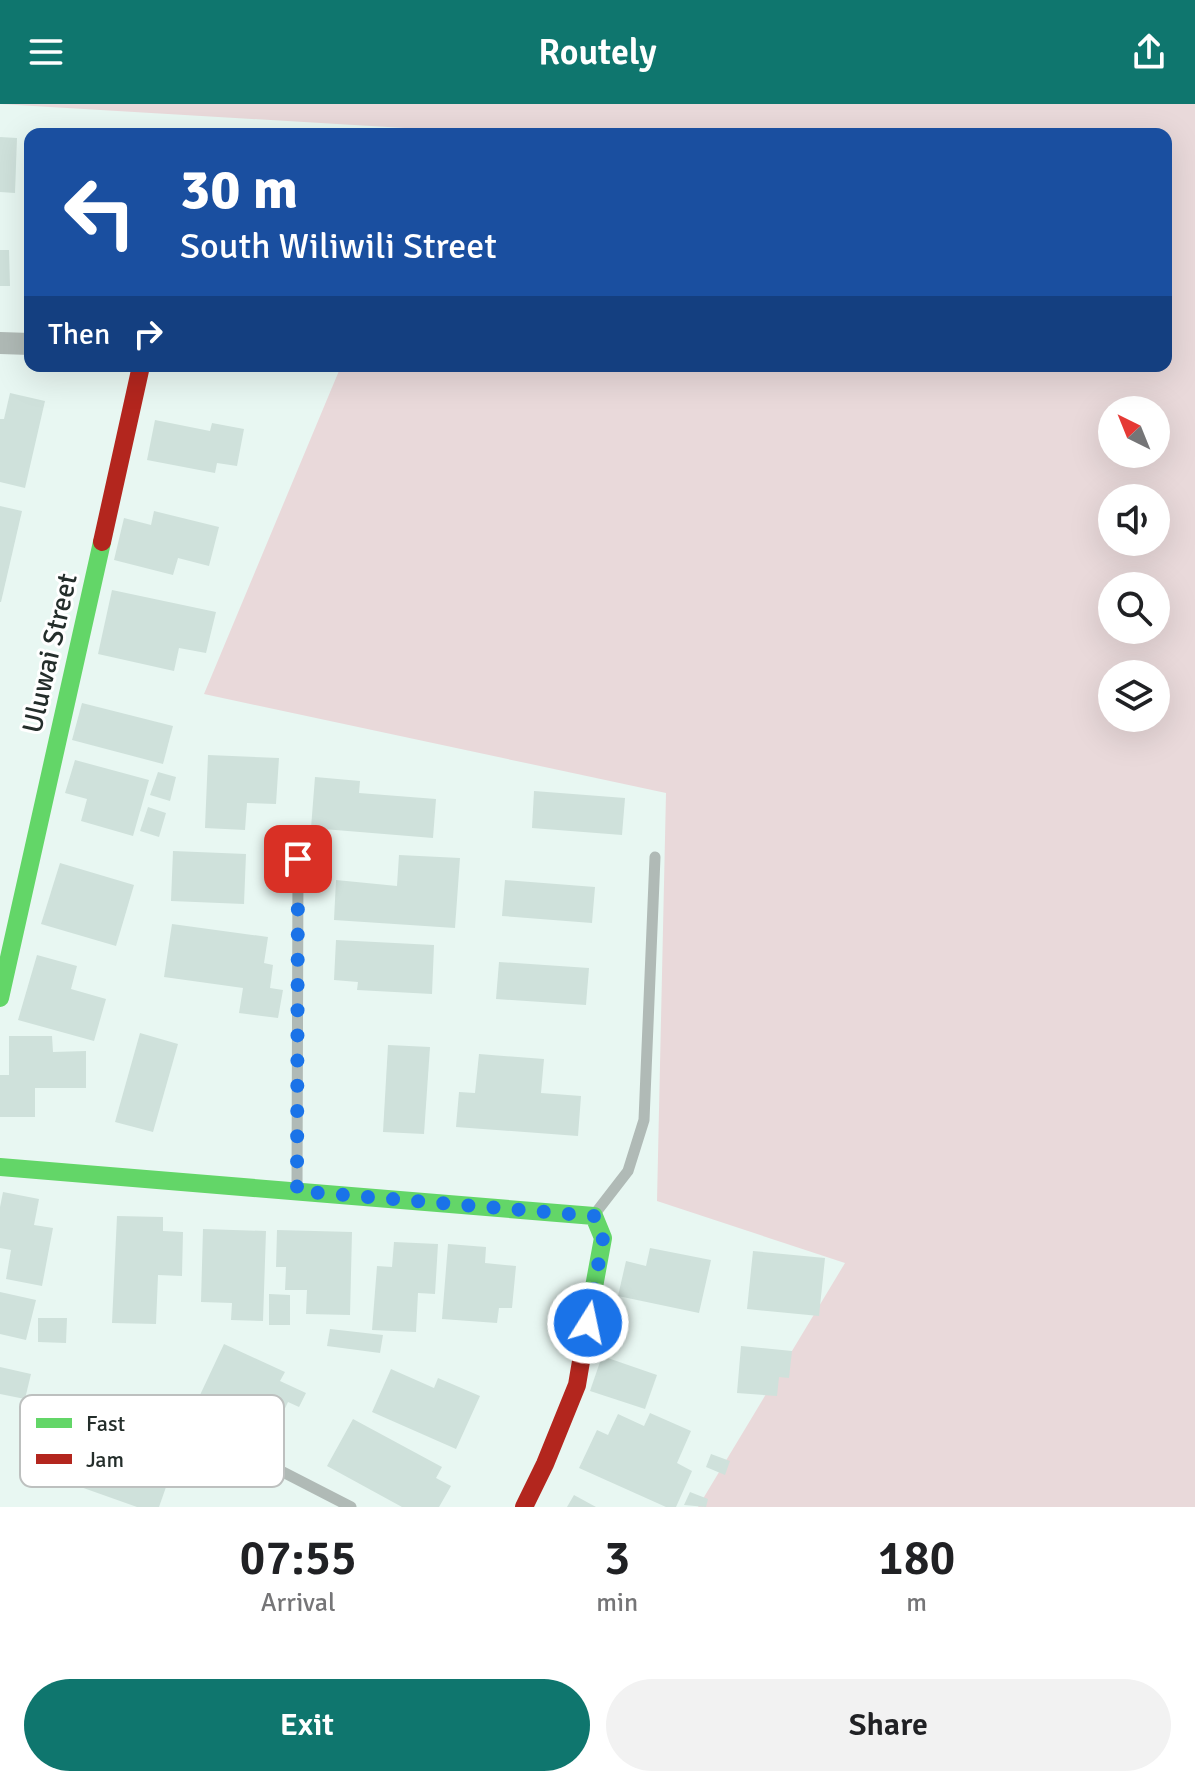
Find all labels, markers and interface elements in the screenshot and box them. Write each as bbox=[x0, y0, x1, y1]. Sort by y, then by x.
icon: menu bbox=[24, 30, 68, 74]
text: Routely bbox=[538, 30, 657, 75]
icon: share bbox=[1127, 30, 1171, 74]
text: 30 m bbox=[180, 155, 298, 224]
icon: left bbox=[48, 160, 152, 264]
text: South Wiliwili Street bbox=[180, 224, 497, 269]
icon: right bbox=[126, 312, 170, 356]
text: Then bbox=[48, 316, 110, 353]
north arrow bbox=[1098, 396, 1170, 468]
map controls bbox=[1098, 396, 1170, 732]
button: sound bbox=[1098, 484, 1170, 556]
street label: Uluwai Street bbox=[15, 570, 85, 736]
button: search bbox=[1098, 572, 1170, 644]
button: layers bbox=[1098, 660, 1170, 732]
pin bbox=[264, 825, 332, 893]
icon: arrive bbox=[276, 837, 320, 881]
position arrow bbox=[546, 1281, 630, 1365]
legend bbox=[20, 1395, 284, 1487]
text: Fast bbox=[86, 1410, 126, 1437]
text: Jam bbox=[86, 1446, 124, 1473]
text: 07:55 bbox=[240, 1529, 357, 1588]
text: 3 bbox=[604, 1529, 630, 1588]
text: 180 bbox=[878, 1529, 955, 1588]
text: Arrival bbox=[261, 1587, 336, 1619]
text: min bbox=[596, 1587, 638, 1619]
text: m bbox=[906, 1587, 927, 1619]
button: Exit bbox=[24, 1679, 590, 1771]
button: Share bbox=[606, 1679, 1171, 1771]

